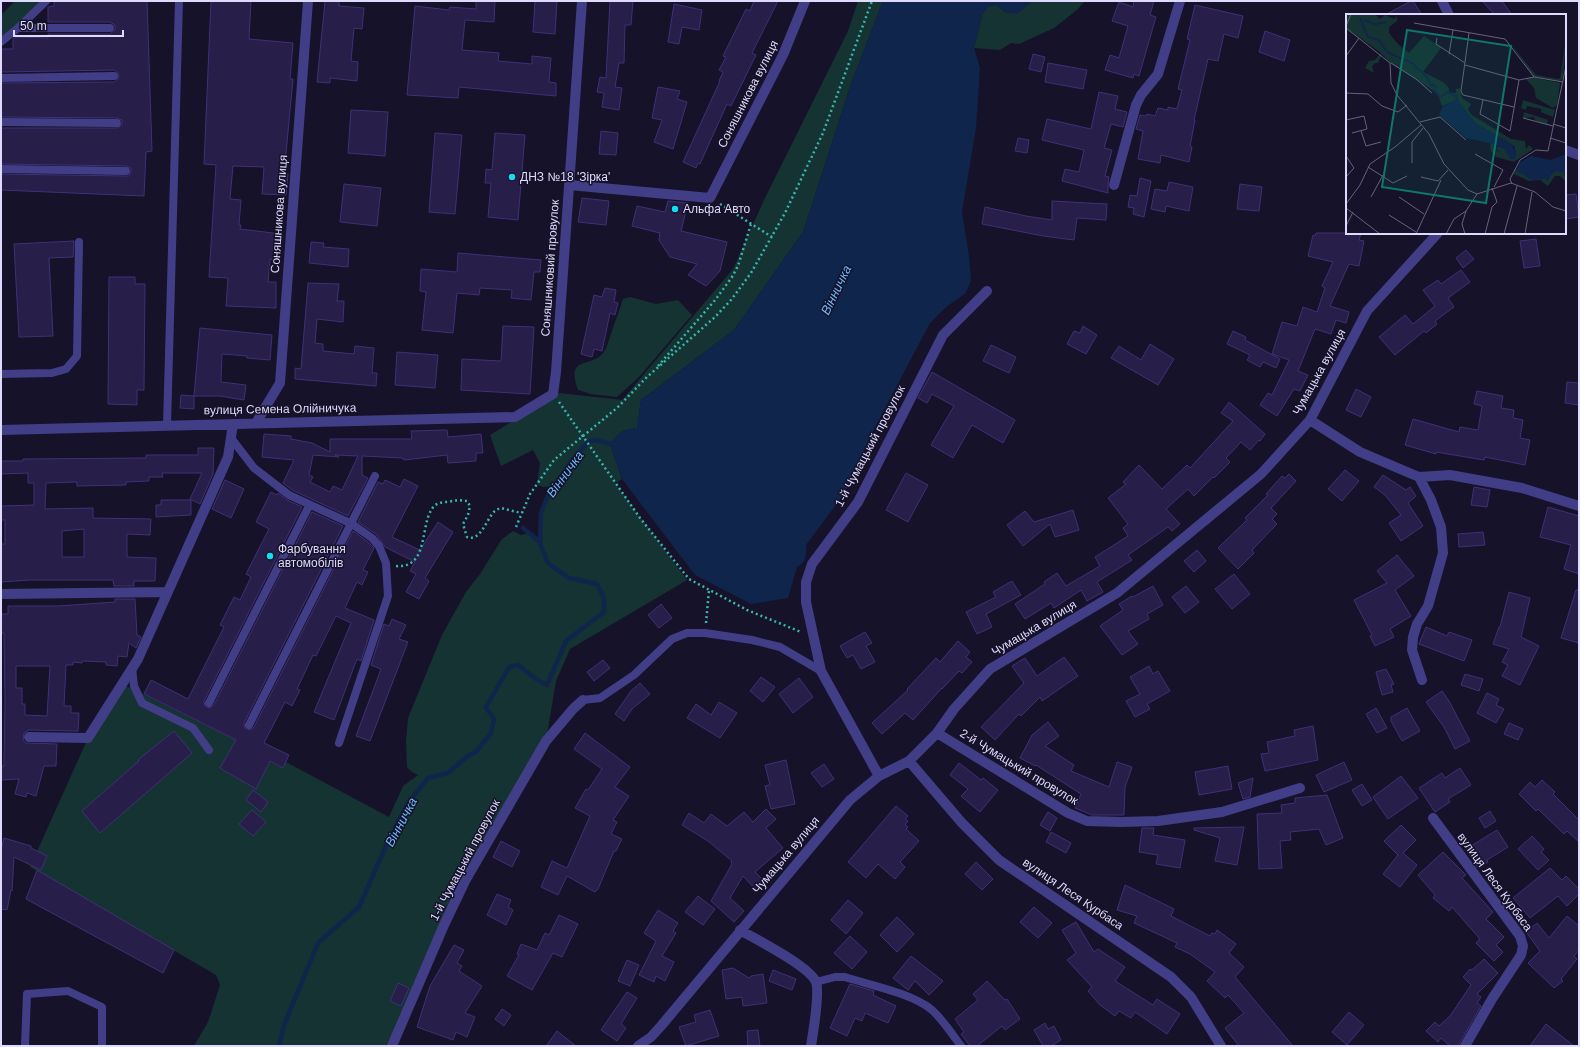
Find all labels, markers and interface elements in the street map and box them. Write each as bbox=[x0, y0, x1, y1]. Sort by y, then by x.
scale bar bbox=[14, 12, 123, 38]
inset map bbox=[1346, 14, 1566, 234]
text: 50 m bbox=[20, 19, 47, 33]
street label: Соняшникова вулиця bbox=[715, 38, 781, 150]
street label: Соняшникова вулиця bbox=[268, 154, 290, 274]
place label: ДНЗ №18 'Зірка' bbox=[520, 170, 610, 184]
marker: ДНЗ №18 'Зірка' bbox=[507, 172, 517, 182]
street label: Соняшниковий провулок bbox=[538, 198, 562, 337]
place label: Альфа Авто bbox=[683, 202, 751, 216]
marker: Альфа Авто bbox=[670, 204, 680, 214]
water label: Вінничка bbox=[818, 263, 854, 317]
street label: Чумацька вулиця bbox=[1290, 326, 1348, 418]
street label: 1-й Чумацький провулок bbox=[832, 382, 908, 509]
street label: вулиця Семена Олійничука bbox=[204, 401, 357, 417]
water label: Вінничка bbox=[543, 448, 587, 500]
place label: Фарбування автомобілів bbox=[278, 542, 346, 570]
marker: Фарбування автомобілів bbox=[265, 551, 275, 561]
street label: Чумацька вулиця bbox=[989, 597, 1079, 659]
street label: 2-й Чумацький провулок bbox=[957, 726, 1081, 808]
water label: Вінничка bbox=[382, 795, 420, 849]
street label: 1-й Чумацький провулок bbox=[427, 796, 503, 923]
street label: Чумацька вулиця bbox=[750, 814, 822, 896]
street label: вулиця Леся Курбаса bbox=[1455, 830, 1536, 934]
street label: вулиця Леся Курбаса bbox=[1020, 855, 1126, 933]

